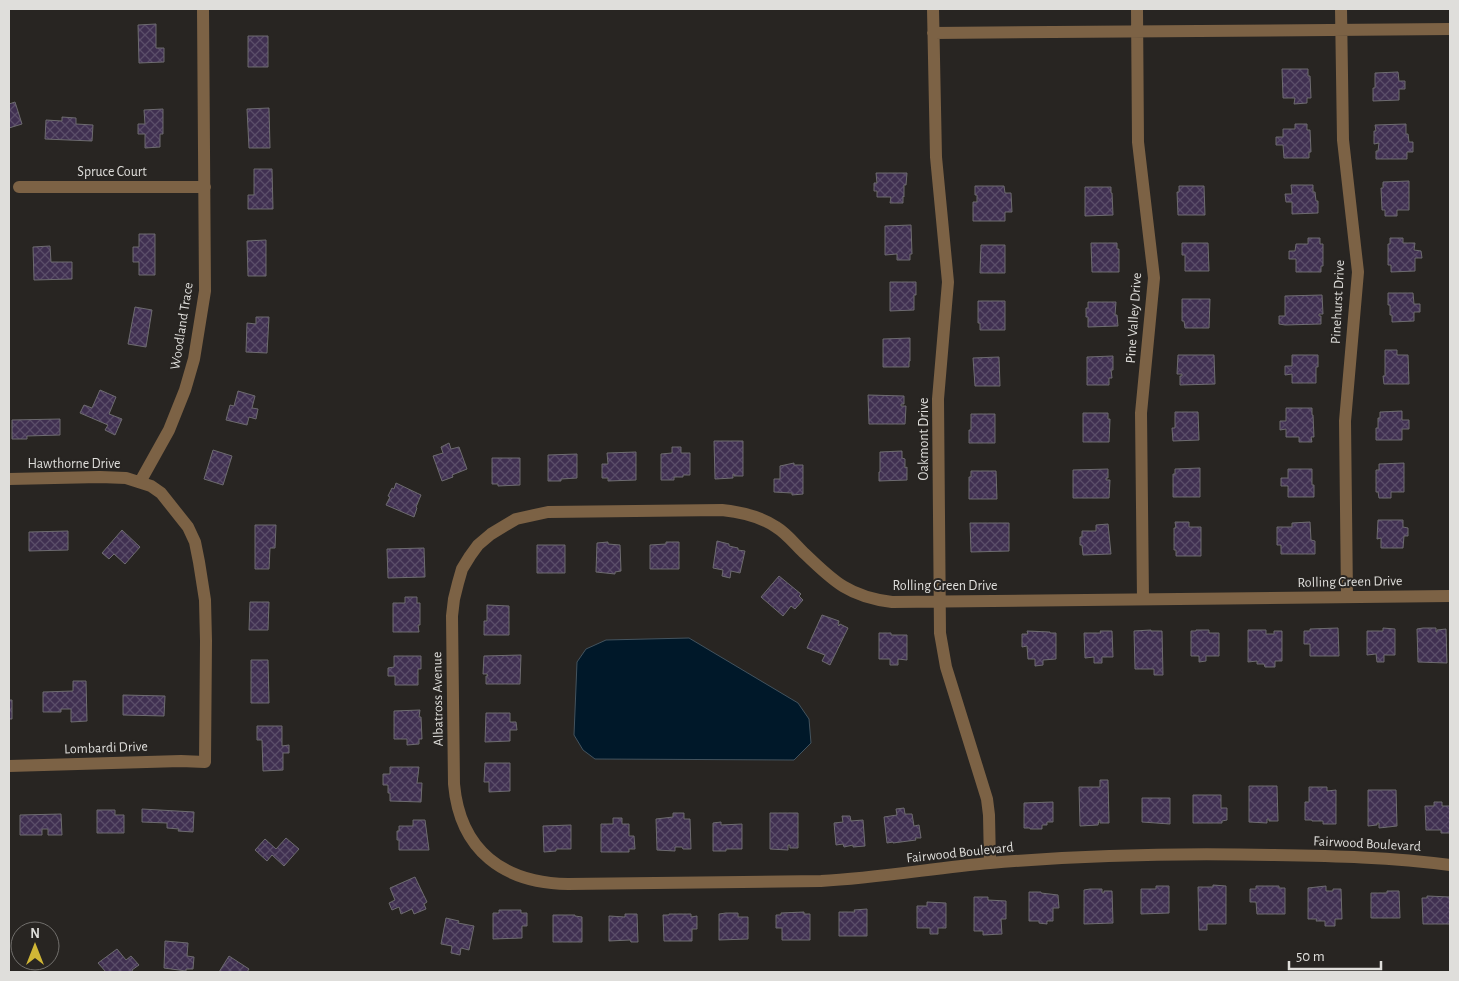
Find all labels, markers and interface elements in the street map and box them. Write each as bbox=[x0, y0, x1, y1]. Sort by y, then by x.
street label: Spruce Court bbox=[77, 165, 147, 179]
street label: Pinehurst Drive bbox=[1329, 260, 1347, 344]
street label: Pine Valley Drive bbox=[1124, 272, 1144, 364]
street label: Woodland Trace bbox=[168, 281, 196, 371]
street label: Oakmont Drive bbox=[917, 398, 931, 480]
street label: Hawthorne Drive bbox=[27, 457, 121, 471]
street label: Rolling Green Drive bbox=[1297, 574, 1403, 590]
street label: Rolling Green Drive bbox=[893, 579, 998, 593]
street label: Albatross Avenue bbox=[430, 652, 446, 746]
street label: Lombardi Drive bbox=[64, 740, 148, 756]
street label: Fairwood Boulevard bbox=[1313, 834, 1421, 854]
street label: Fairwood Boulevard bbox=[906, 840, 1014, 866]
north arrow bbox=[10, 921, 60, 971]
text: N bbox=[30, 927, 40, 941]
scale bar bbox=[1289, 938, 1382, 970]
text: 50 m bbox=[1296, 949, 1325, 964]

